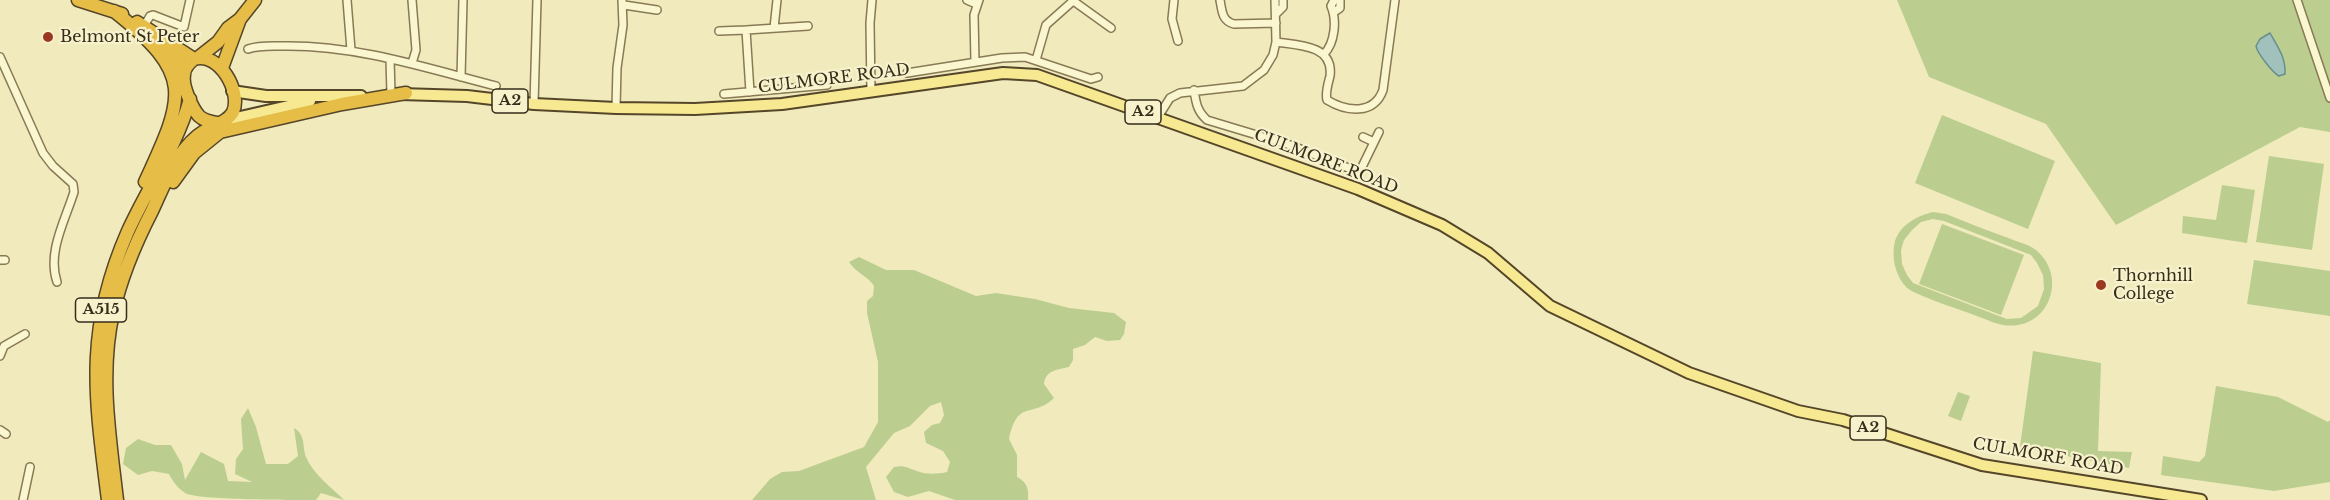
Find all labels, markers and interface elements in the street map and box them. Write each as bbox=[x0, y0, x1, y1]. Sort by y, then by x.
place label: Belmont St Peter bbox=[60, 27, 199, 47]
marker: Belmont St Peter bbox=[41, 30, 55, 44]
street label: CULMORE ROAD bbox=[757, 60, 911, 98]
road number: A2 bbox=[492, 89, 528, 113]
road number: A2 bbox=[1125, 100, 1161, 124]
street label: CULMORE ROAD bbox=[1251, 126, 1401, 198]
place label: Thornhill College bbox=[2113, 266, 2193, 304]
marker: Thornhill College bbox=[2094, 278, 2108, 292]
road number: A515 bbox=[76, 298, 126, 322]
road number: A2 bbox=[1850, 416, 1886, 440]
street label: CULMORE ROAD bbox=[1971, 434, 2125, 480]

